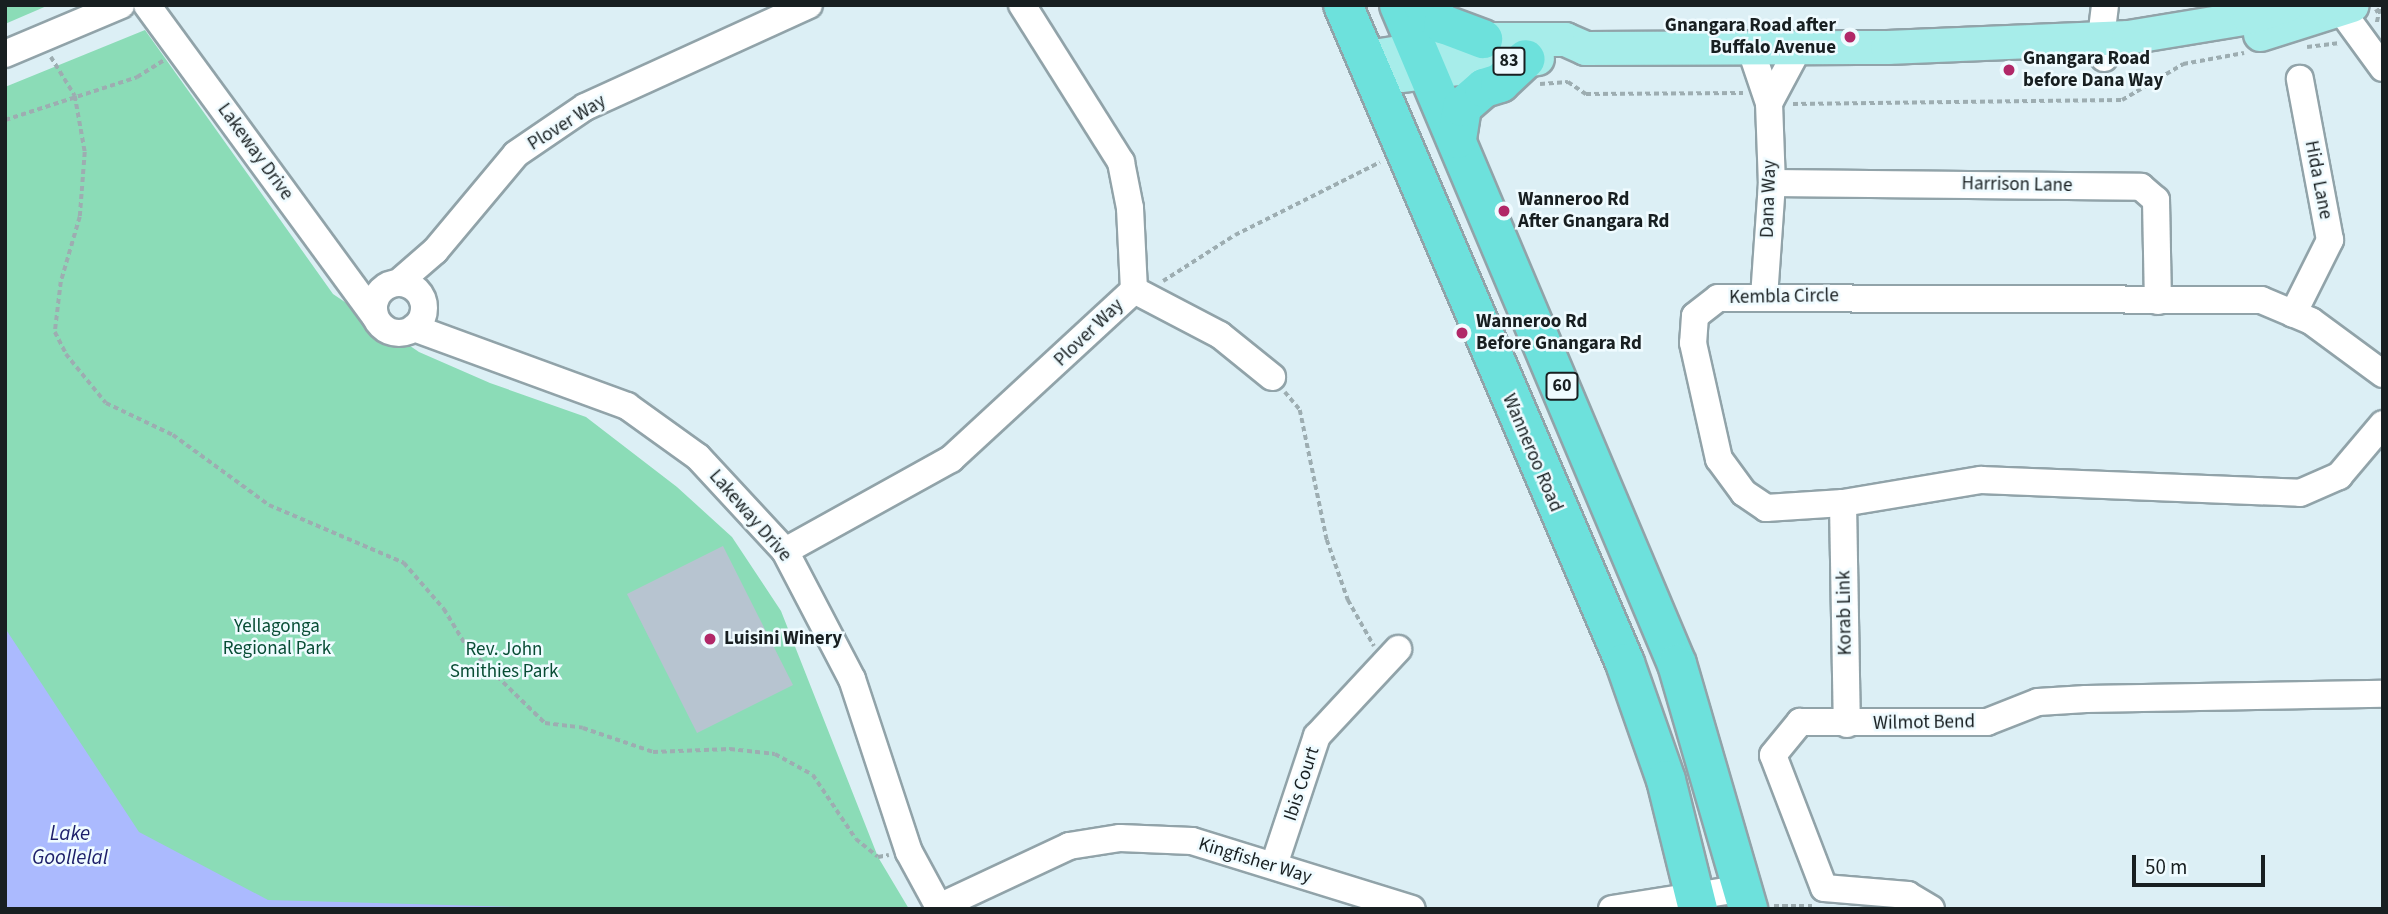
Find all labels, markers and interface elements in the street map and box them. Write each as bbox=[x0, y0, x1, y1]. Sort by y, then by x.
place label: Gnangara Road after Buffalo Avenue bbox=[1665, 15, 1836, 59]
marker: Gnangara Road after Buffalo Avenue bbox=[1842, 29, 1858, 45]
road number: 83 bbox=[1492, 46, 1526, 76]
place label: Gnangara Road before Dana Way bbox=[2023, 48, 2163, 92]
marker: Gnangara Road before Dana Way bbox=[2001, 62, 2017, 78]
street label: Plover Way bbox=[524, 90, 610, 156]
street label: Lakeway Drive bbox=[212, 99, 298, 205]
street label: Hida Lane bbox=[2299, 139, 2337, 221]
street label: Dana Way bbox=[1756, 160, 1782, 238]
street label: Harrison Lane bbox=[1961, 173, 2073, 197]
place label: Wanneroo Rd After Gnangara Rd bbox=[1518, 189, 1669, 233]
marker: Wanneroo Rd After Gnangara Rd bbox=[1496, 203, 1512, 219]
street label: Kembla Circle bbox=[1729, 285, 1839, 309]
street label: Plover Way bbox=[1050, 294, 1128, 372]
place label: Wanneroo Rd Before Gnangara Rd bbox=[1476, 311, 1642, 355]
marker: Wanneroo Rd Before Gnangara Rd bbox=[1454, 325, 1470, 341]
road number: 60 bbox=[1544, 372, 1580, 400]
street label: Wanneroo Road bbox=[1497, 391, 1567, 515]
street label: Lakeway Drive bbox=[704, 465, 796, 567]
street label: Korab Link bbox=[1833, 570, 1857, 656]
park label: Yellagonga Regional Park bbox=[223, 616, 331, 660]
place label: Luisini Winery bbox=[724, 628, 842, 650]
marker: Luisini Winery bbox=[702, 631, 718, 647]
park label: Rev. John Smithies Park bbox=[450, 639, 558, 683]
street label: Wilmot Bend bbox=[1873, 711, 1975, 735]
street label: Ibis Court bbox=[1279, 744, 1325, 824]
water label: Lake Goollelal bbox=[32, 820, 108, 870]
street label: Kingfisher Way bbox=[1196, 833, 1314, 889]
scale bar bbox=[2136, 841, 2269, 885]
text: 50 m bbox=[2145, 852, 2187, 882]

